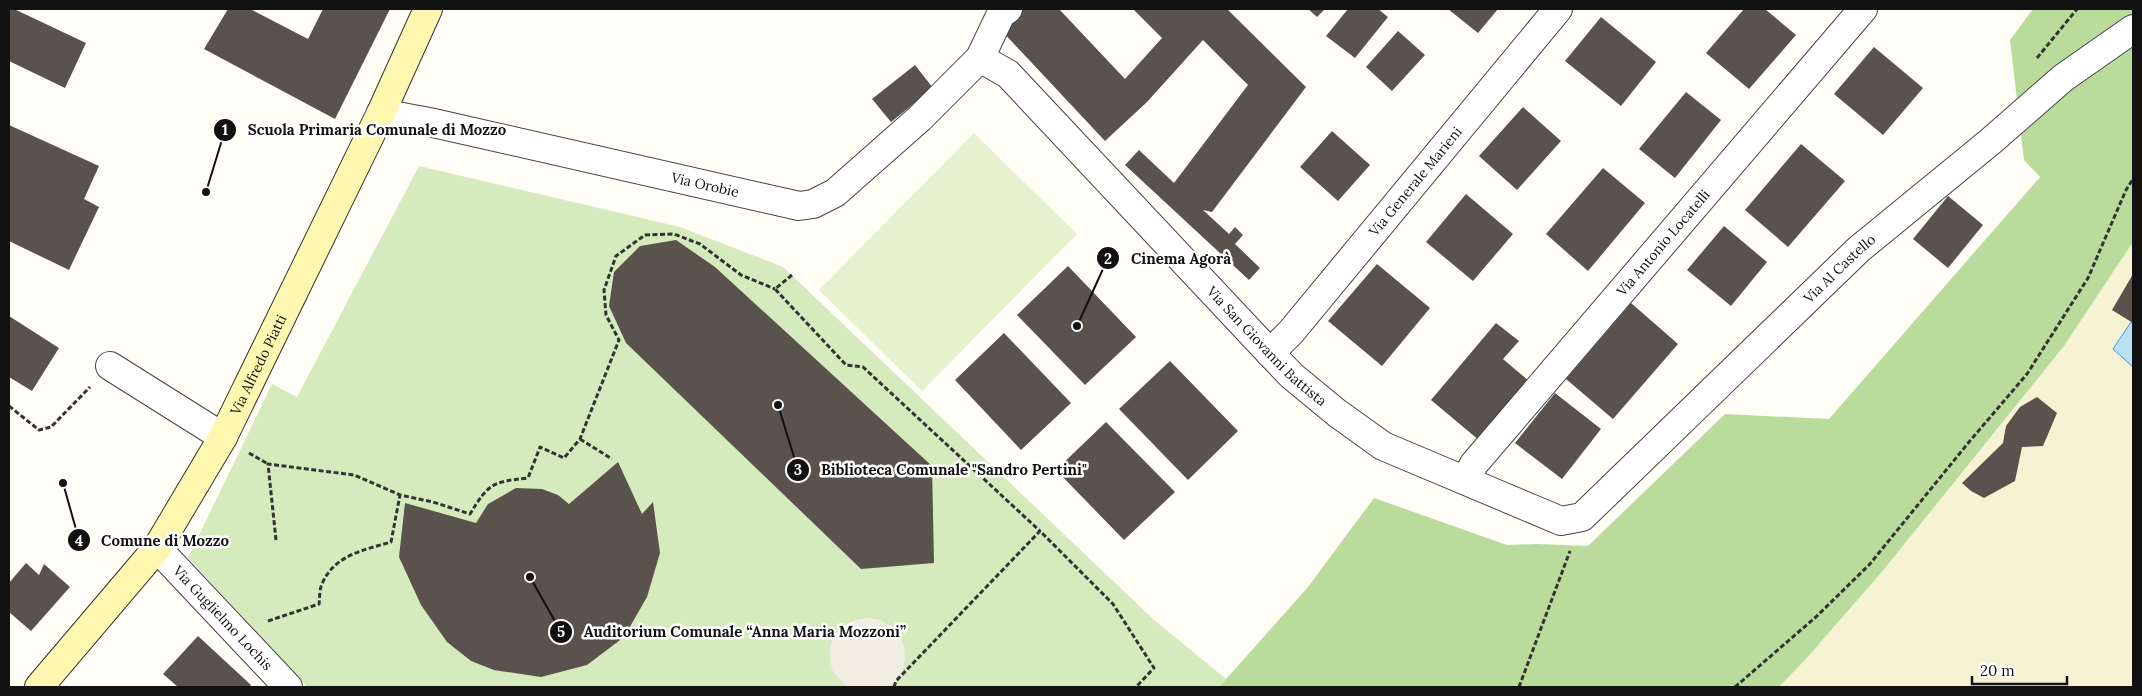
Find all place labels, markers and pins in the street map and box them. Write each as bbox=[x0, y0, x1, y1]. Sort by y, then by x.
callout: Scuola Primaria Comunale di Mozzo bbox=[213, 115, 516, 145]
callout: Cinema Agorà bbox=[1095, 243, 1241, 273]
callout: Biblioteca Comunale "Sandro Pertini" bbox=[786, 455, 1097, 485]
callout: Comune di Mozzo bbox=[67, 525, 239, 555]
callout: Auditorium Comunale “Anna Maria Mozzoni” bbox=[549, 617, 916, 647]

